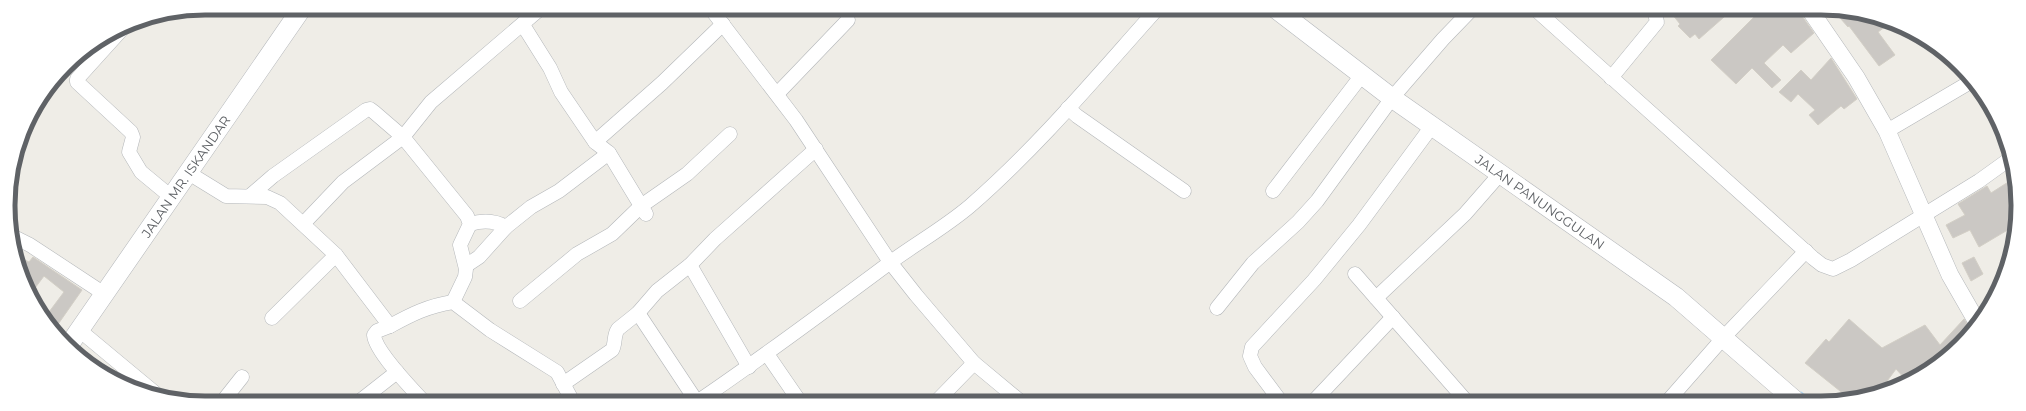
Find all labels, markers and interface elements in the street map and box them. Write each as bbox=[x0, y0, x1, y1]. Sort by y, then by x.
street label: JALAN MR. ISKANDAR bbox=[137, 112, 233, 241]
street label: JALAN PANUNGGULAN bbox=[1472, 150, 1608, 253]

